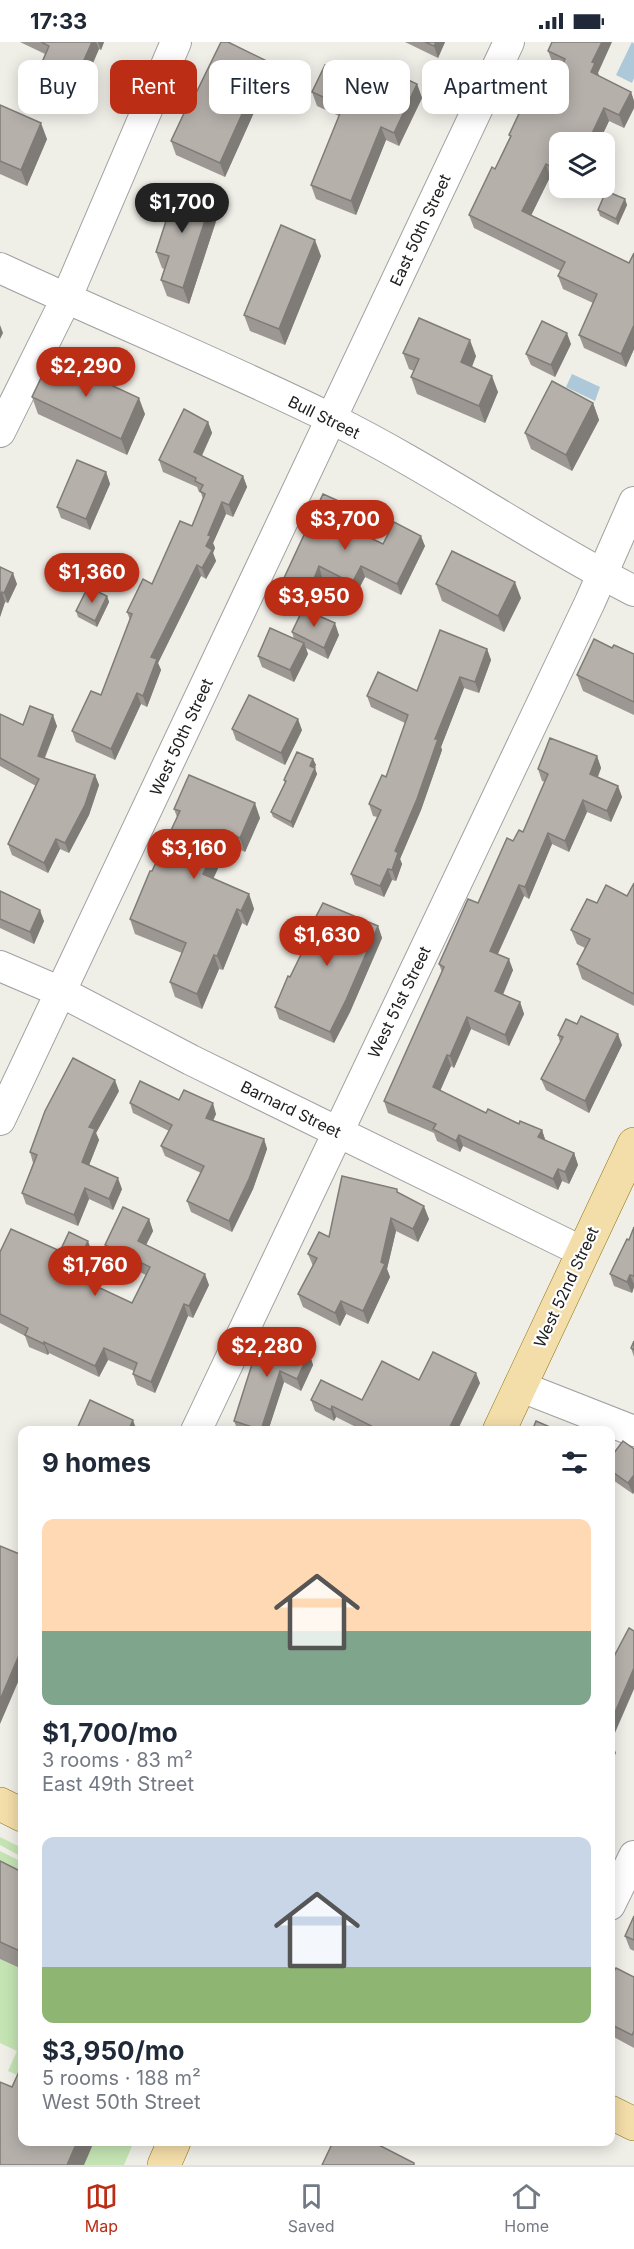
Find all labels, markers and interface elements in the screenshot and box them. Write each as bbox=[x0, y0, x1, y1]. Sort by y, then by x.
text: 17:33 bbox=[30, 8, 87, 34]
chip: Buy bbox=[18, 60, 98, 114]
chip: Rent bbox=[110, 60, 197, 114]
chip: Filters bbox=[209, 60, 311, 114]
chip: New bbox=[323, 60, 410, 114]
chip: Apartment bbox=[422, 60, 569, 114]
map controls bbox=[549, 132, 615, 198]
button: layers bbox=[549, 132, 615, 198]
street label: East 50th Street bbox=[385, 171, 455, 289]
pin: $1,700 bbox=[133, 183, 231, 234]
text: $1,700 bbox=[149, 190, 215, 214]
pin: $2,290 bbox=[37, 347, 135, 398]
text: $2,290 bbox=[50, 354, 122, 378]
street label: Bull Street bbox=[285, 391, 363, 443]
pin: $3,700 bbox=[296, 500, 394, 551]
text: $3,700 bbox=[310, 507, 380, 531]
pin: $1,360 bbox=[43, 553, 141, 604]
text: $1,360 bbox=[58, 560, 126, 584]
pin: $3,950 bbox=[265, 577, 363, 628]
text: $3,950 bbox=[278, 584, 350, 608]
street label: West 50th Street bbox=[145, 675, 217, 799]
pin: $3,160 bbox=[145, 829, 243, 880]
text: $3,160 bbox=[161, 836, 227, 860]
pin: $1,630 bbox=[278, 916, 376, 967]
text: $1,630 bbox=[293, 923, 361, 947]
street label: West 51st Street bbox=[363, 943, 435, 1061]
street label: Barnard Street bbox=[237, 1076, 345, 1142]
street label: West 52nd Street bbox=[529, 1223, 603, 1351]
pin: $1,760 bbox=[46, 1246, 144, 1297]
text: $1,760 bbox=[62, 1253, 128, 1277]
pin: $2,280 bbox=[218, 1327, 316, 1378]
text: $2,280 bbox=[231, 1334, 303, 1358]
icon: filters bbox=[558, 1446, 591, 1479]
text: 9 homes bbox=[42, 1447, 151, 1478]
icon: home bbox=[263, 1558, 371, 1666]
text: $1,700/mo bbox=[42, 1717, 178, 1748]
text: 3 rooms · 83 m² bbox=[42, 1748, 193, 1772]
text: East 49th Street bbox=[42, 1772, 194, 1796]
icon: home bbox=[263, 1876, 371, 1984]
text: $3,950/mo bbox=[42, 2035, 184, 2066]
text: 5 rooms · 188 m² bbox=[42, 2066, 201, 2090]
text: West 50th Street bbox=[42, 2090, 201, 2114]
tab: Map bbox=[85, 2180, 118, 2236]
tab: Saved bbox=[288, 2180, 335, 2236]
tab: Home bbox=[504, 2180, 549, 2236]

